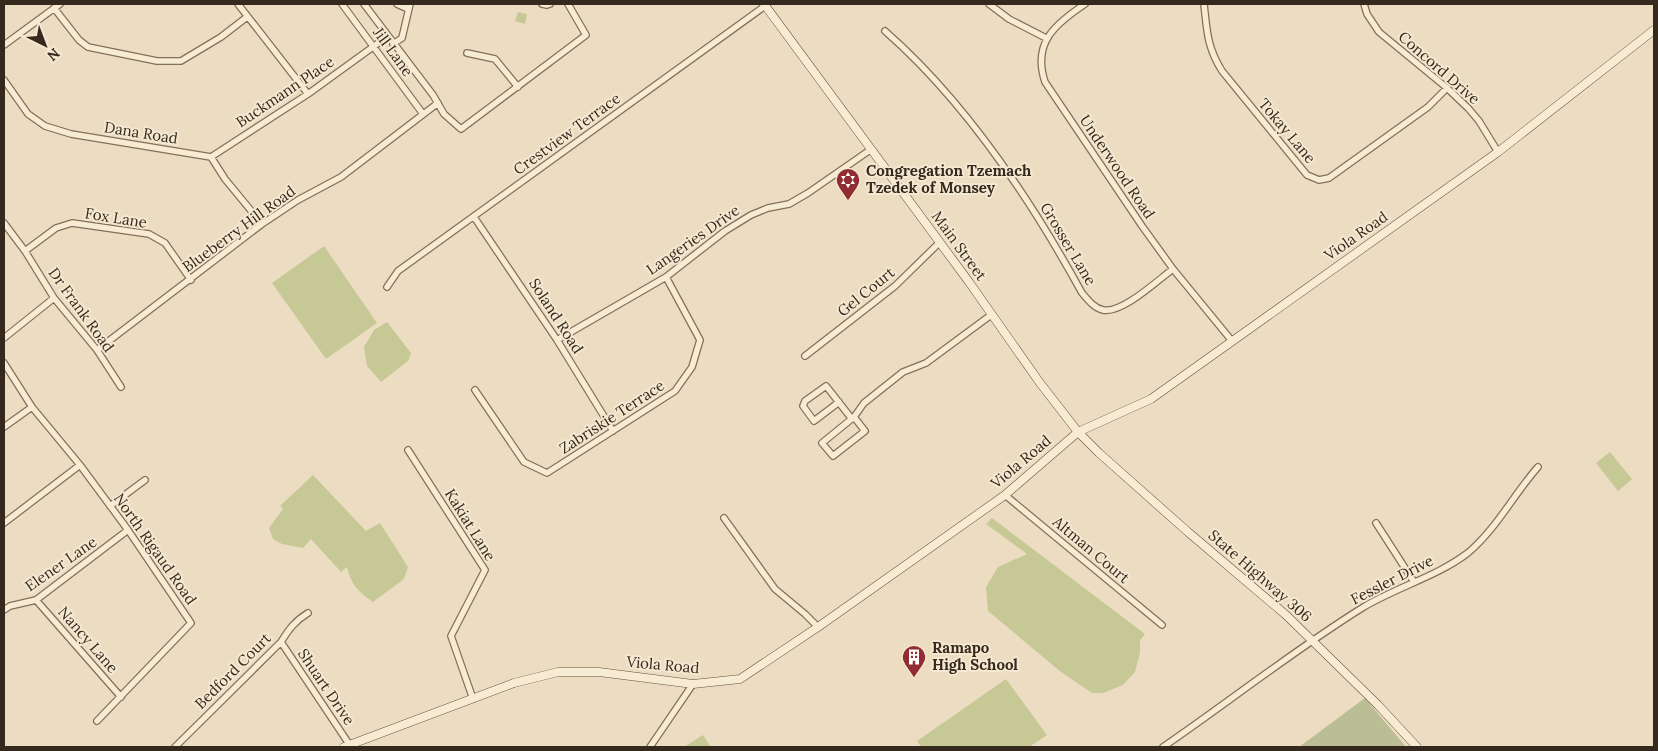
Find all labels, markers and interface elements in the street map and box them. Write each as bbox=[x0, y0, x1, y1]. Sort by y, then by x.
north arrow bbox=[20, 20, 70, 70]
street label: Jill Lane bbox=[369, 23, 418, 80]
street label: Concord Drive bbox=[1395, 27, 1484, 108]
text: N bbox=[44, 44, 64, 65]
street label: Buckmann Place bbox=[232, 52, 337, 131]
street label: Crestview Terrace bbox=[510, 88, 624, 179]
street label: Tokay Lane bbox=[1255, 94, 1320, 167]
street label: Underwood Road bbox=[1076, 111, 1159, 222]
street label: Dana Road bbox=[103, 117, 179, 148]
place label: Congregation Tzemach Tzedek of Monsey bbox=[866, 161, 1032, 197]
synagogue icon: Congregation Tzemach Tzedek of Monsey bbox=[835, 167, 861, 201]
street label: Blueberry Hill Road bbox=[178, 181, 299, 276]
street label: Grosser Lane bbox=[1036, 199, 1101, 289]
street label: Langeries Drive bbox=[642, 200, 743, 279]
street label: Fox Lane bbox=[84, 203, 148, 232]
street label: Main Street bbox=[928, 207, 991, 284]
street label: Viola Road bbox=[1319, 207, 1391, 265]
street label: Gel Court bbox=[833, 263, 898, 320]
street label: Dr Frank Road bbox=[44, 264, 118, 356]
street label: Soland Road bbox=[525, 275, 588, 357]
street label: Zabriskie Terrace bbox=[556, 376, 668, 458]
street label: Viola Road bbox=[986, 431, 1055, 493]
street label: Kakiat Lane bbox=[441, 485, 500, 564]
street label: North Rigaud Road bbox=[110, 489, 201, 608]
street label: Altman Court bbox=[1048, 511, 1134, 587]
street label: State Highway 306 bbox=[1205, 526, 1316, 626]
street label: Elener Lane bbox=[21, 532, 100, 595]
street label: Fessler Drive bbox=[1347, 551, 1436, 608]
street label: Nancy Lane bbox=[54, 603, 122, 677]
street label: Bedford Court bbox=[191, 628, 275, 713]
place label: Ramapo High School bbox=[932, 638, 1018, 674]
building icon: Ramapo High School bbox=[901, 644, 927, 678]
street label: Shuart Drive bbox=[294, 645, 359, 729]
street label: Viola Road bbox=[625, 652, 700, 677]

